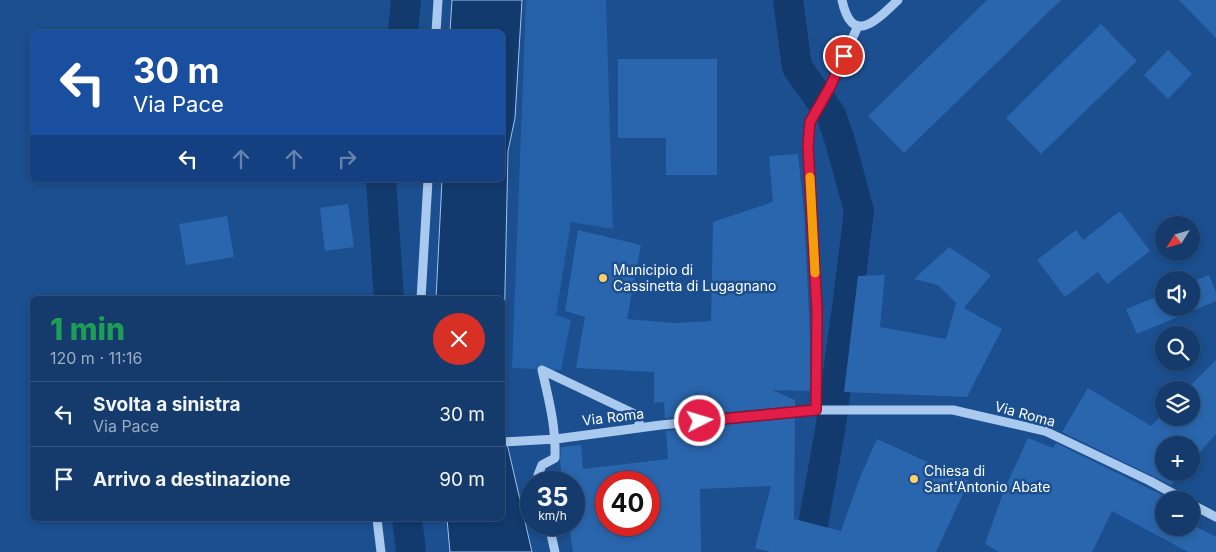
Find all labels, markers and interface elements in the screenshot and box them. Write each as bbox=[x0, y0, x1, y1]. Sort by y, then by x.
pin bbox=[823, 35, 865, 77]
icon: arrive bbox=[830, 42, 858, 70]
text: 30 m bbox=[133, 49, 219, 91]
icon: left bbox=[50, 50, 115, 115]
text: Via Pace bbox=[133, 91, 224, 117]
icon: left bbox=[174, 145, 202, 173]
icon: ahead bbox=[227, 145, 255, 173]
icon: ahead bbox=[280, 145, 308, 173]
icon: right bbox=[333, 145, 361, 173]
north arrow bbox=[1155, 216, 1200, 261]
map controls bbox=[1155, 216, 1200, 536]
place label: Municipio di Cassinetta di Lugagnano bbox=[613, 261, 776, 294]
button: sound bbox=[1155, 271, 1200, 316]
marker: Municipio di Cassinetta di Lugagnano bbox=[597, 272, 609, 284]
text: 1 min bbox=[50, 311, 125, 347]
button: close bbox=[433, 313, 485, 365]
button: search bbox=[1155, 326, 1200, 371]
text: 120 m · 11:16 bbox=[50, 348, 143, 368]
button: layers bbox=[1155, 381, 1200, 426]
text: Svolta a sinistra bbox=[93, 393, 241, 416]
position arrow bbox=[673, 394, 725, 446]
street label: Via Roma bbox=[993, 397, 1057, 430]
icon: left bbox=[50, 400, 78, 428]
text: 30 m bbox=[439, 403, 485, 426]
street label: Via Roma bbox=[581, 404, 645, 429]
text: Via Pace bbox=[93, 416, 159, 436]
button: + bbox=[1155, 436, 1200, 481]
place label: Chiesa di Sant'Antonio Abate bbox=[924, 462, 1050, 495]
icon: arrive bbox=[50, 465, 78, 493]
text: Arrivo a destinazione bbox=[93, 468, 291, 491]
text: 90 m bbox=[439, 468, 485, 491]
speed limit sign: 40 bbox=[595, 471, 660, 536]
marker: Chiesa di Sant'Antonio Abate bbox=[908, 473, 920, 485]
text: 35 bbox=[536, 482, 569, 512]
button: − bbox=[1155, 491, 1200, 536]
text: km/h bbox=[538, 508, 567, 523]

